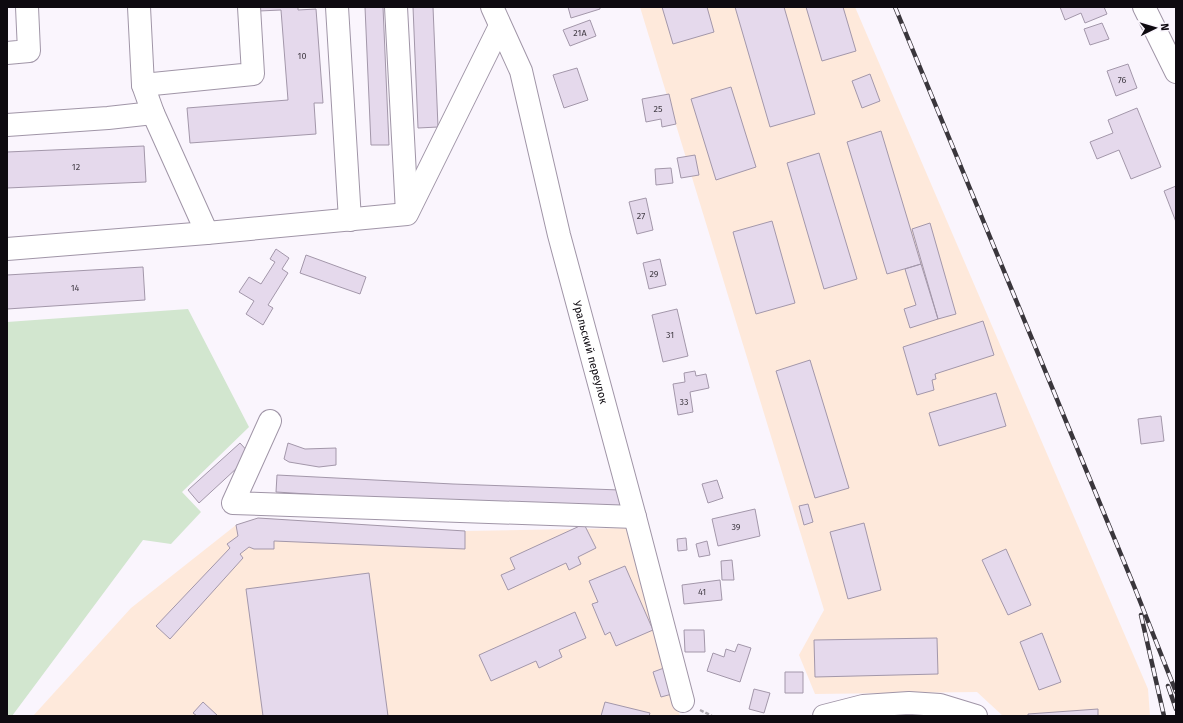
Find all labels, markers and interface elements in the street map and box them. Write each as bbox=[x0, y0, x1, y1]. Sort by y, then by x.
north arrow bbox=[1135, 8, 1175, 48]
text: N bbox=[1158, 23, 1171, 31]
house number: 21А bbox=[573, 28, 587, 38]
house number: 10 bbox=[298, 51, 306, 61]
house number: 76 bbox=[1118, 75, 1126, 85]
house number: 25 bbox=[654, 104, 663, 114]
house number: 12 bbox=[72, 162, 80, 172]
house number: 27 bbox=[637, 211, 645, 221]
house number: 29 bbox=[649, 269, 659, 279]
house number: 14 bbox=[71, 283, 80, 293]
street label: Уральский переулок bbox=[570, 299, 610, 406]
house number: 31 bbox=[666, 330, 674, 340]
house number: 33 bbox=[680, 397, 688, 407]
house number: 39 bbox=[731, 522, 741, 532]
house number: 41 bbox=[698, 587, 706, 597]

